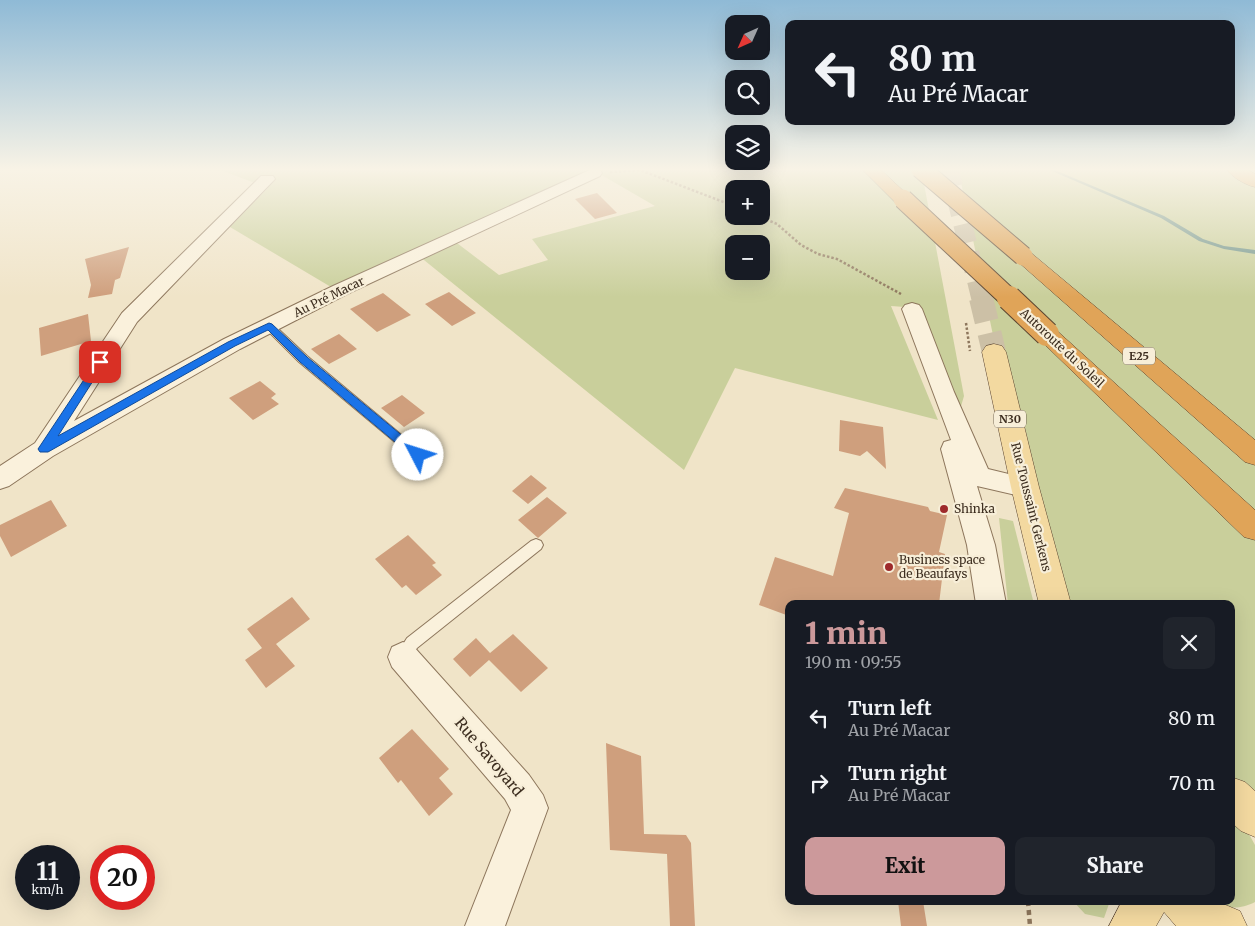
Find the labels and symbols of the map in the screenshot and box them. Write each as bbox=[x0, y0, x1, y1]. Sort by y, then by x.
north arrow bbox=[725, 15, 770, 60]
street label: Au Pré Macar bbox=[290, 273, 367, 321]
street label: Autoroute du Soleil bbox=[1017, 304, 1108, 391]
pin bbox=[79, 341, 121, 383]
road number: E25 bbox=[1123, 348, 1155, 364]
road number: N30 bbox=[994, 410, 1026, 428]
position arrow bbox=[391, 428, 443, 480]
street label: Rue Toussaint Gerkens bbox=[1008, 441, 1055, 573]
place label: Shinka bbox=[954, 501, 995, 516]
marker: Shinka bbox=[938, 503, 950, 515]
place label: Business space de Beaufays bbox=[899, 552, 985, 581]
marker: Business space de Beaufays bbox=[883, 561, 895, 573]
street label: Rue Savoyard bbox=[451, 713, 528, 800]
speed limit sign: 20 bbox=[90, 845, 155, 910]

